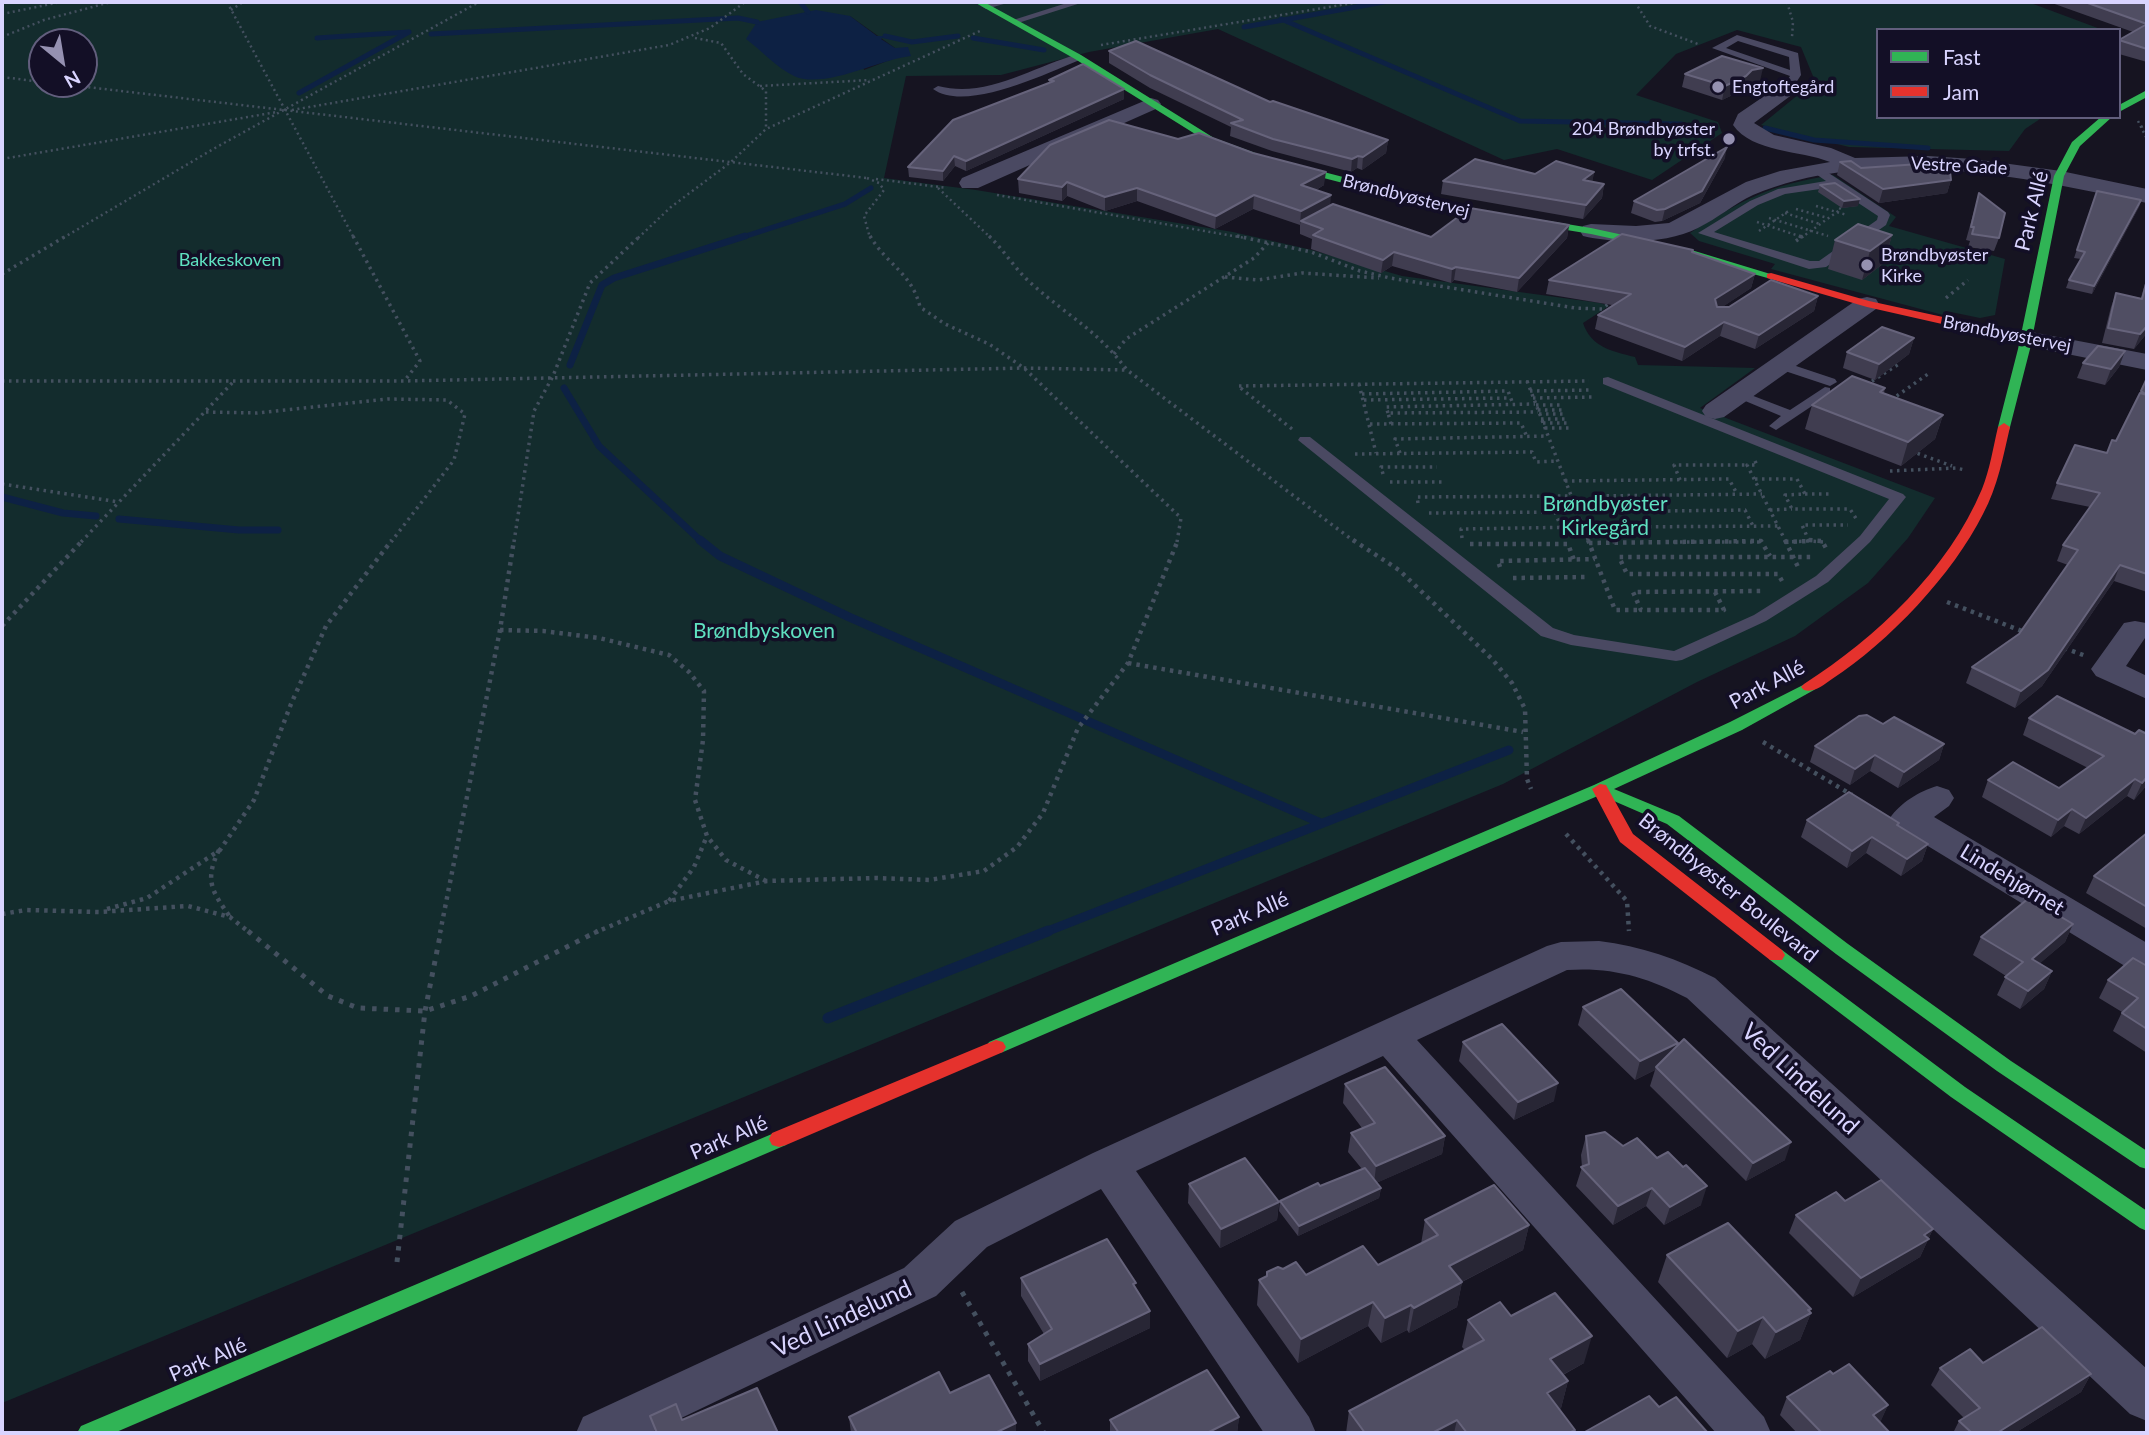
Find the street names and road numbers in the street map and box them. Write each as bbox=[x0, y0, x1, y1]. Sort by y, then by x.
street label: Vestre Gade bbox=[1910, 153, 2008, 179]
street label: Park Allé bbox=[2010, 168, 2054, 254]
street label: Brøndbyøstervej bbox=[1340, 170, 1472, 222]
street label: Brøndbyøstervej bbox=[1941, 311, 2073, 357]
street label: Park Allé bbox=[1725, 655, 1809, 715]
street label: Brøndbyøster Boulevard bbox=[1633, 808, 1823, 968]
street label: Lindehjørnet bbox=[1955, 839, 2069, 921]
street label: Park Allé bbox=[1208, 886, 1292, 942]
street label: Ved Lindelund bbox=[1735, 1017, 1865, 1141]
street label: Park Allé bbox=[687, 1110, 771, 1166]
street label: Ved Lindelund bbox=[768, 1274, 916, 1364]
street label: Park Allé bbox=[166, 1332, 250, 1388]

